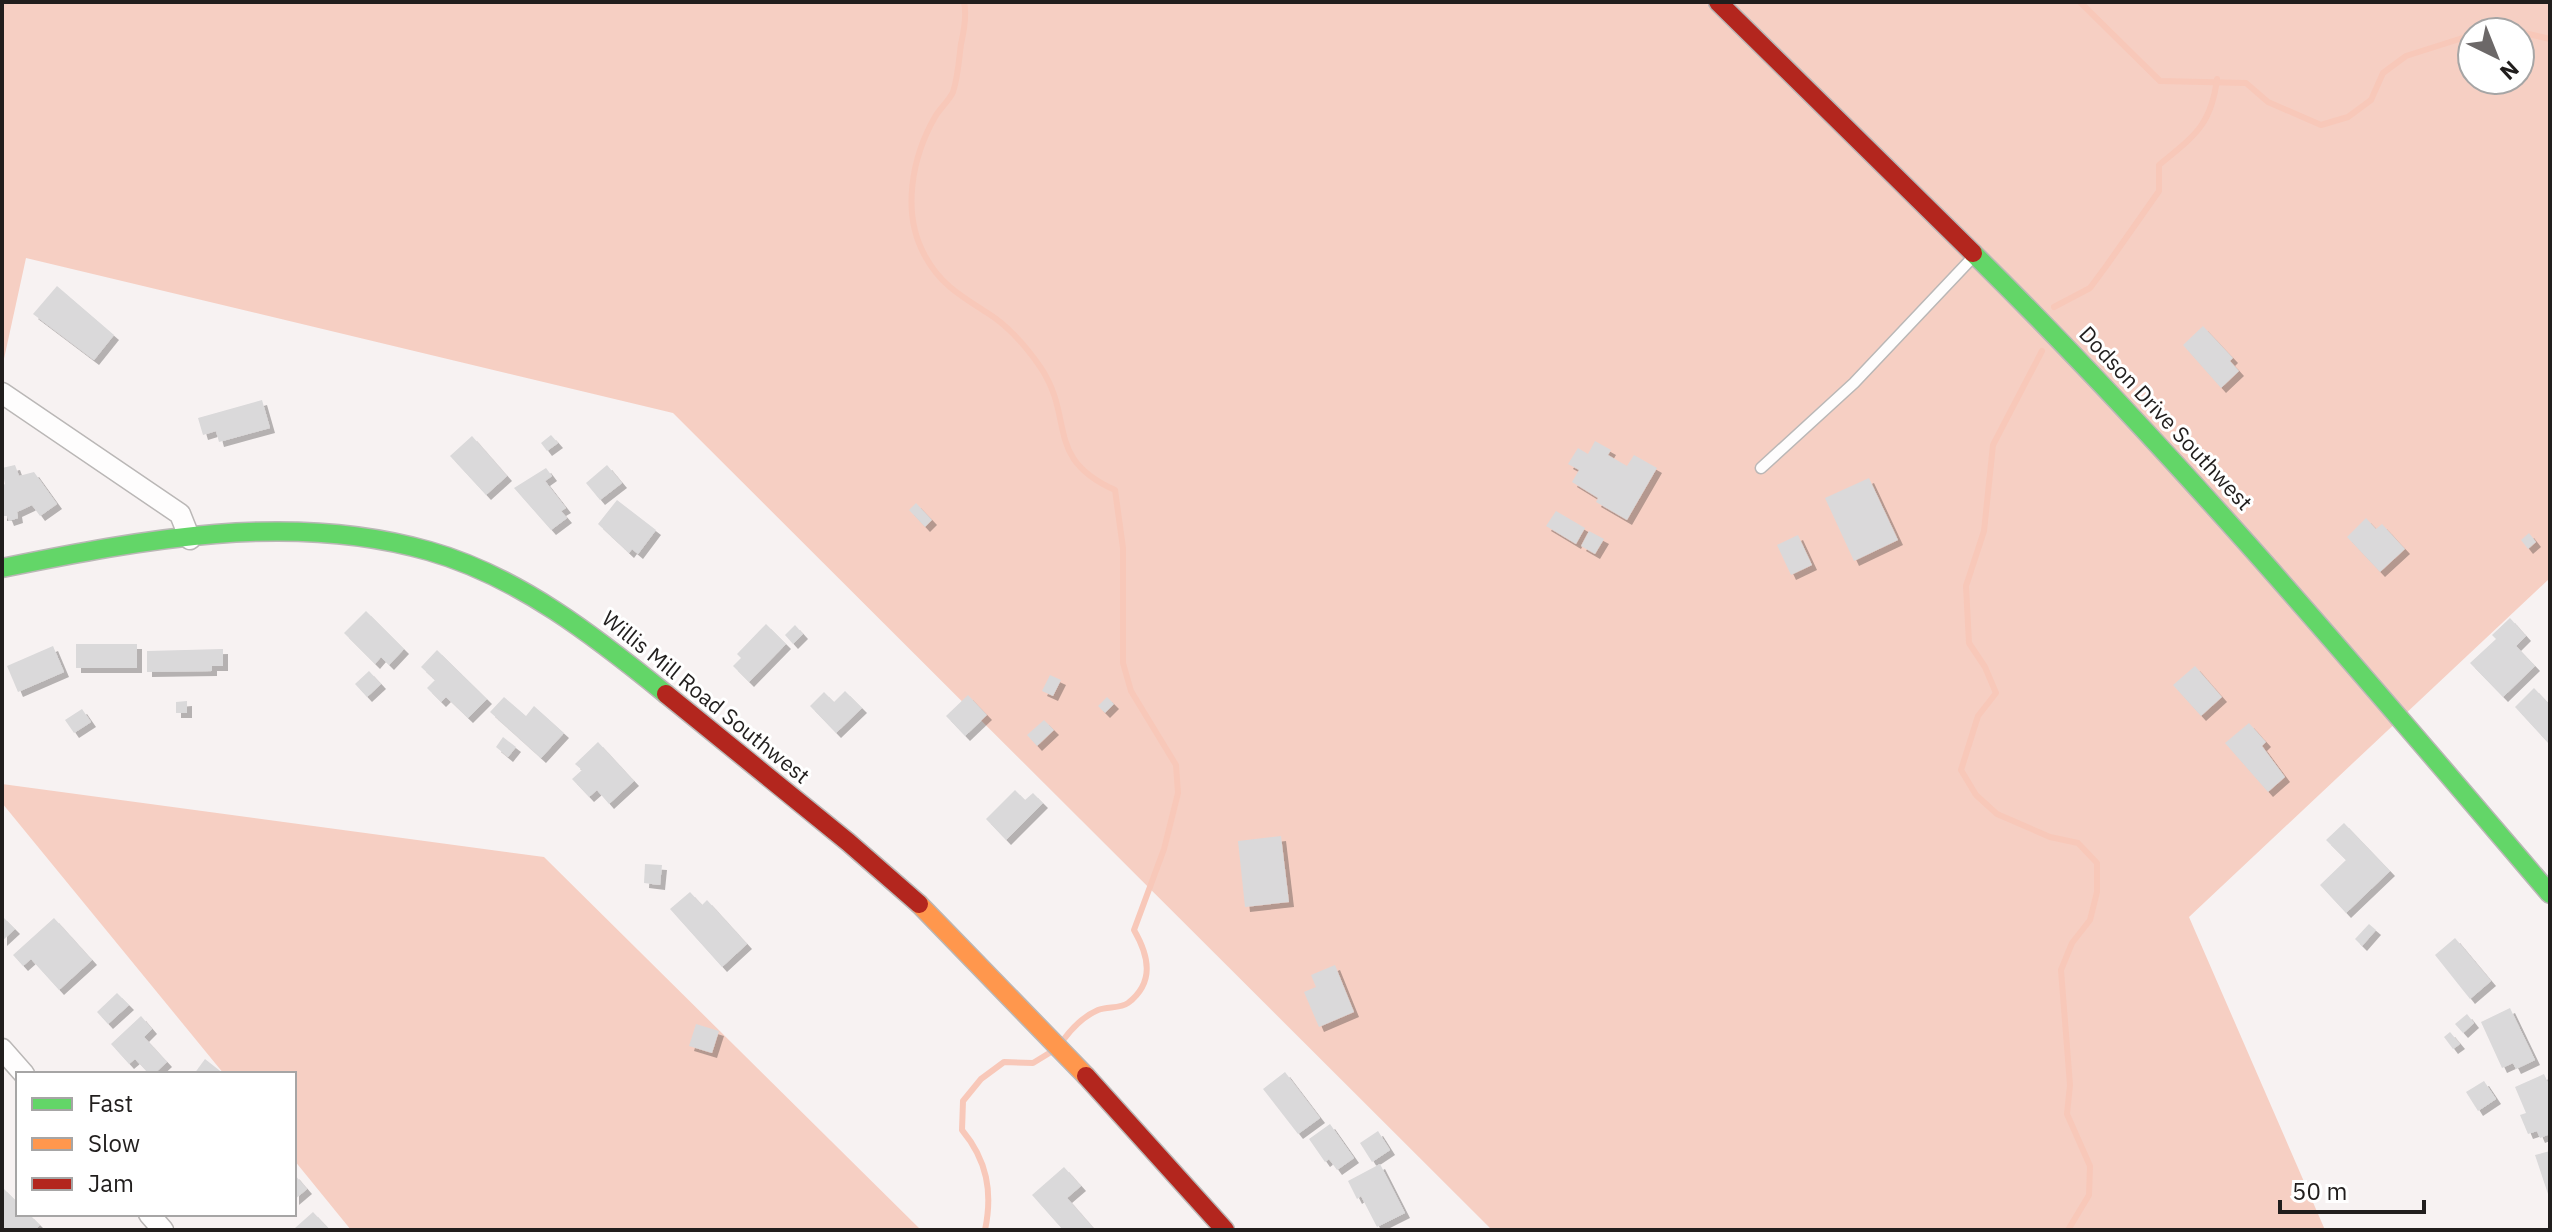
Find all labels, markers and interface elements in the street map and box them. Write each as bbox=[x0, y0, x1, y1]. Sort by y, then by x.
north arrow bbox=[2456, 16, 2536, 96]
text: N bbox=[2494, 55, 2526, 87]
street label: Dodson Drive Southwest bbox=[2073, 319, 2259, 516]
street label: Willis Mill Road Southwest bbox=[596, 604, 816, 790]
legend bbox=[16, 1072, 296, 1216]
text: Fast bbox=[88, 1087, 133, 1119]
text: Slow bbox=[88, 1127, 140, 1159]
scale bar bbox=[2280, 1164, 2424, 1214]
text: Jam bbox=[88, 1167, 134, 1199]
text: 50 m bbox=[2292, 1175, 2347, 1207]

